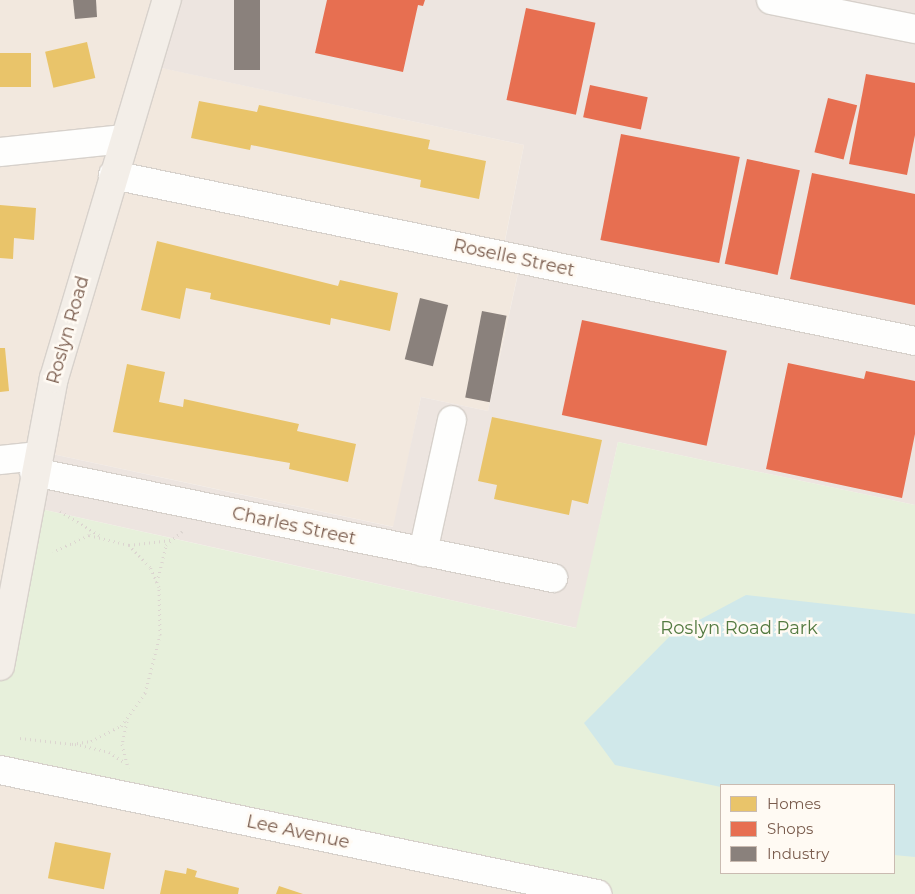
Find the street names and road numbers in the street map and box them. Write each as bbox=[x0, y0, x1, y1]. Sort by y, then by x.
street label: Roselle Street bbox=[451, 235, 577, 281]
street label: Roslyn Road bbox=[42, 273, 94, 387]
street label: Charles Street bbox=[230, 502, 358, 550]
street label: Lee Avenue bbox=[244, 811, 352, 853]

